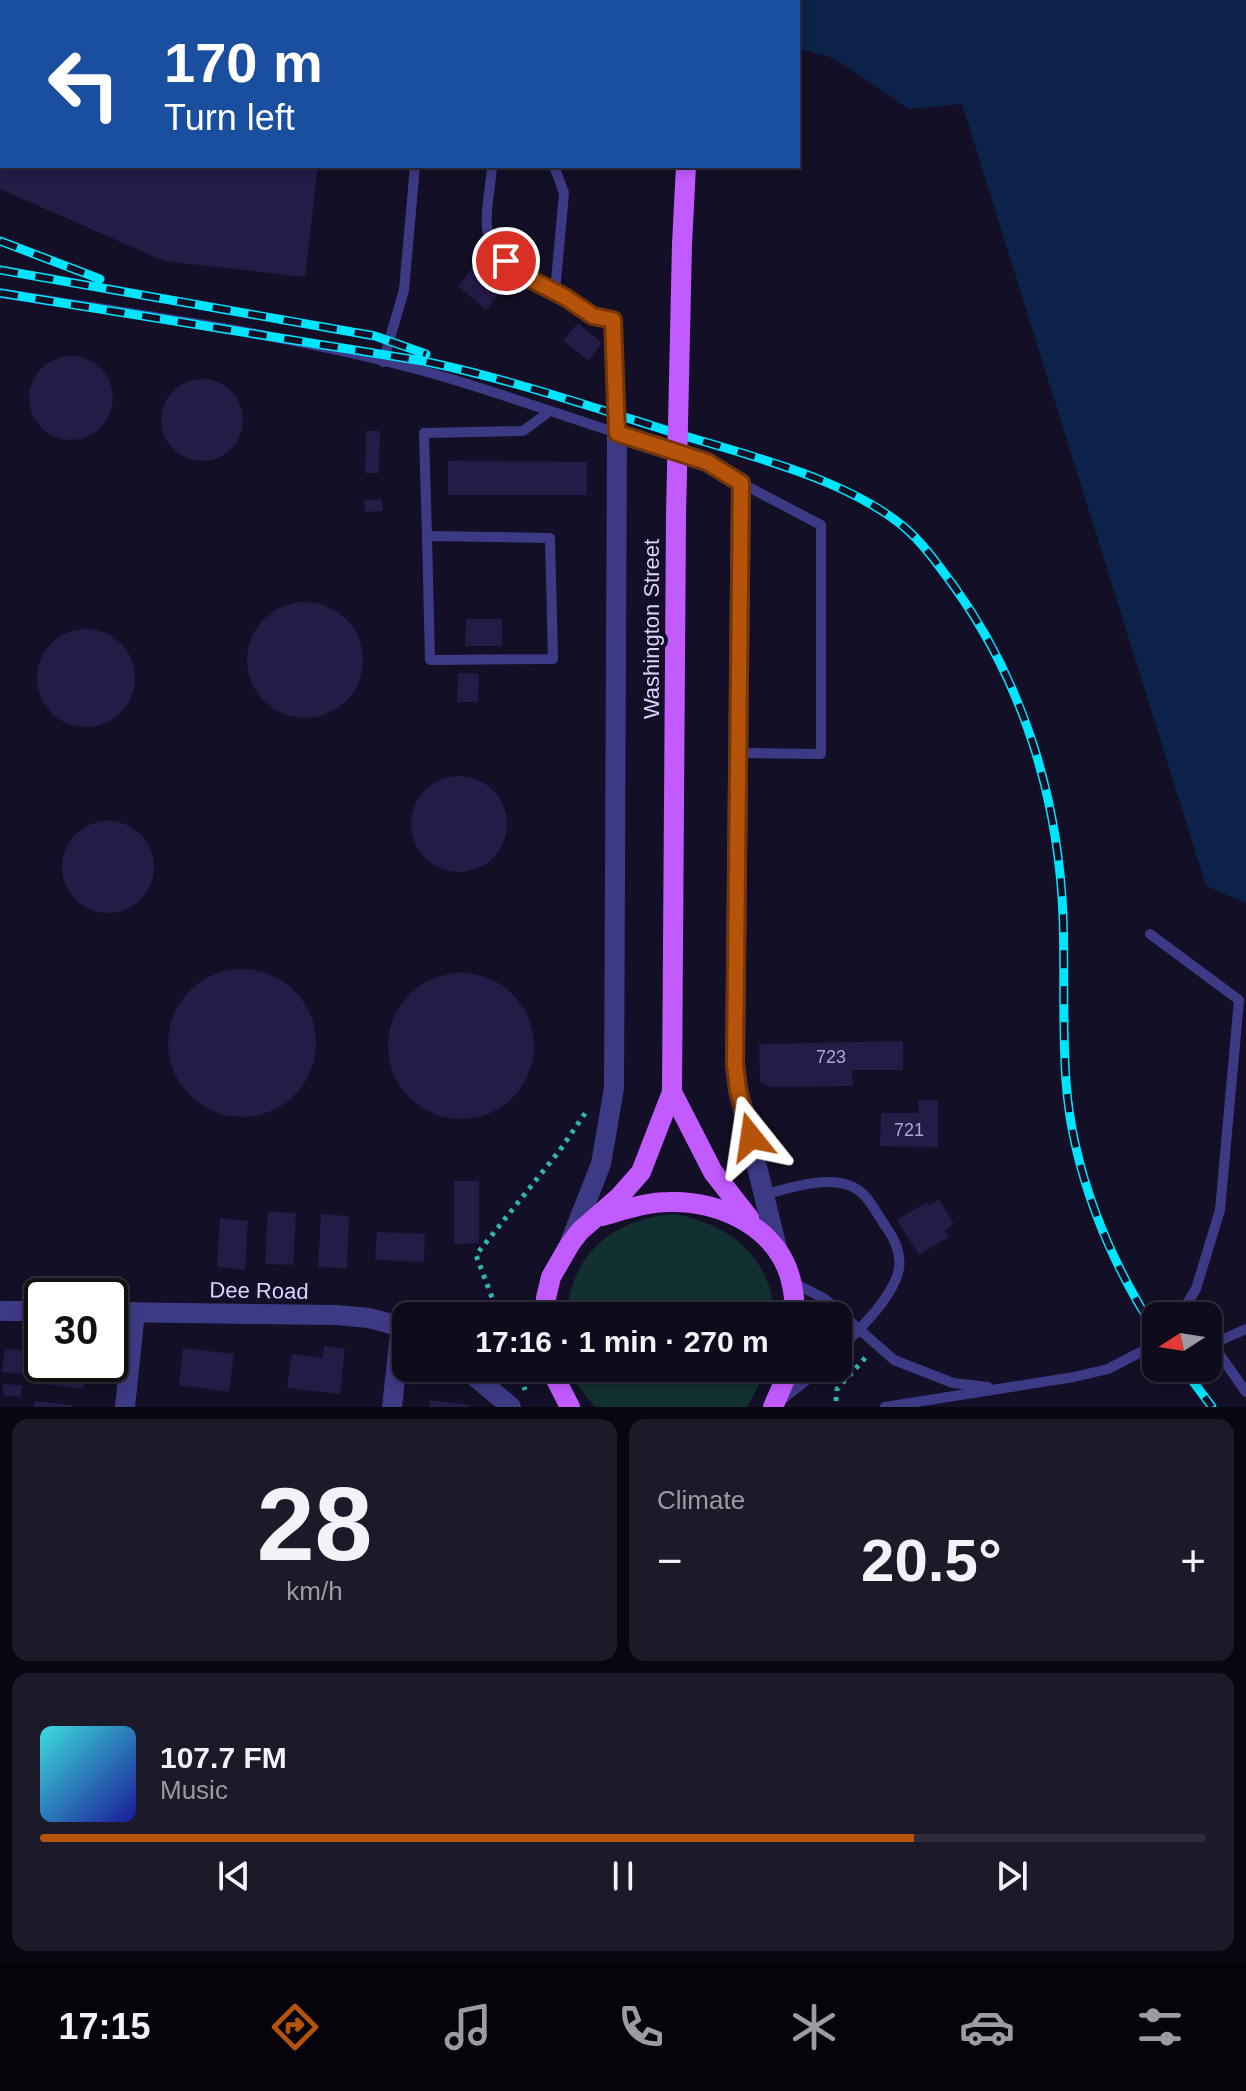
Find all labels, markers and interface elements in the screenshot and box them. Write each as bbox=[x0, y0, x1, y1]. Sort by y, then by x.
text: 170 m bbox=[164, 31, 323, 94]
icon: left bbox=[32, 32, 136, 136]
text: Turn left bbox=[164, 97, 295, 138]
pin bbox=[472, 227, 540, 295]
icon: arrive bbox=[484, 239, 528, 283]
street label: Washington Street bbox=[639, 539, 664, 719]
house number: 723 bbox=[816, 1047, 846, 1067]
position arrow bbox=[709, 1095, 793, 1179]
house number: 721 bbox=[894, 1120, 924, 1140]
street label: Dee Road bbox=[209, 1277, 309, 1304]
speed limit sign: 30 bbox=[24, 1278, 128, 1382]
north arrow bbox=[1142, 1302, 1222, 1382]
map controls bbox=[1142, 1302, 1222, 1382]
text: 17:16 · 1 min · 270 m bbox=[475, 1325, 769, 1358]
text: 28 bbox=[257, 1466, 372, 1582]
text: Climate bbox=[657, 1485, 745, 1515]
text: 20.5° bbox=[861, 1527, 1002, 1594]
text: − bbox=[657, 1536, 683, 1585]
text: + bbox=[1180, 1536, 1206, 1585]
text: km/h bbox=[286, 1576, 343, 1606]
text: 107.7 FM bbox=[160, 1741, 287, 1774]
text: Music bbox=[160, 1775, 228, 1805]
icon: previous bbox=[212, 1854, 256, 1898]
icon: pause bbox=[601, 1854, 645, 1898]
icon: next bbox=[990, 1854, 1034, 1898]
icon: directions bbox=[267, 1999, 323, 2055]
icon: music bbox=[440, 1999, 496, 2055]
icon: phone bbox=[613, 1999, 669, 2055]
icon: climate bbox=[786, 1999, 842, 2055]
icon: car bbox=[959, 1999, 1015, 2055]
icon: filters bbox=[1132, 1999, 1188, 2055]
text: 17:15 bbox=[58, 2006, 151, 2047]

